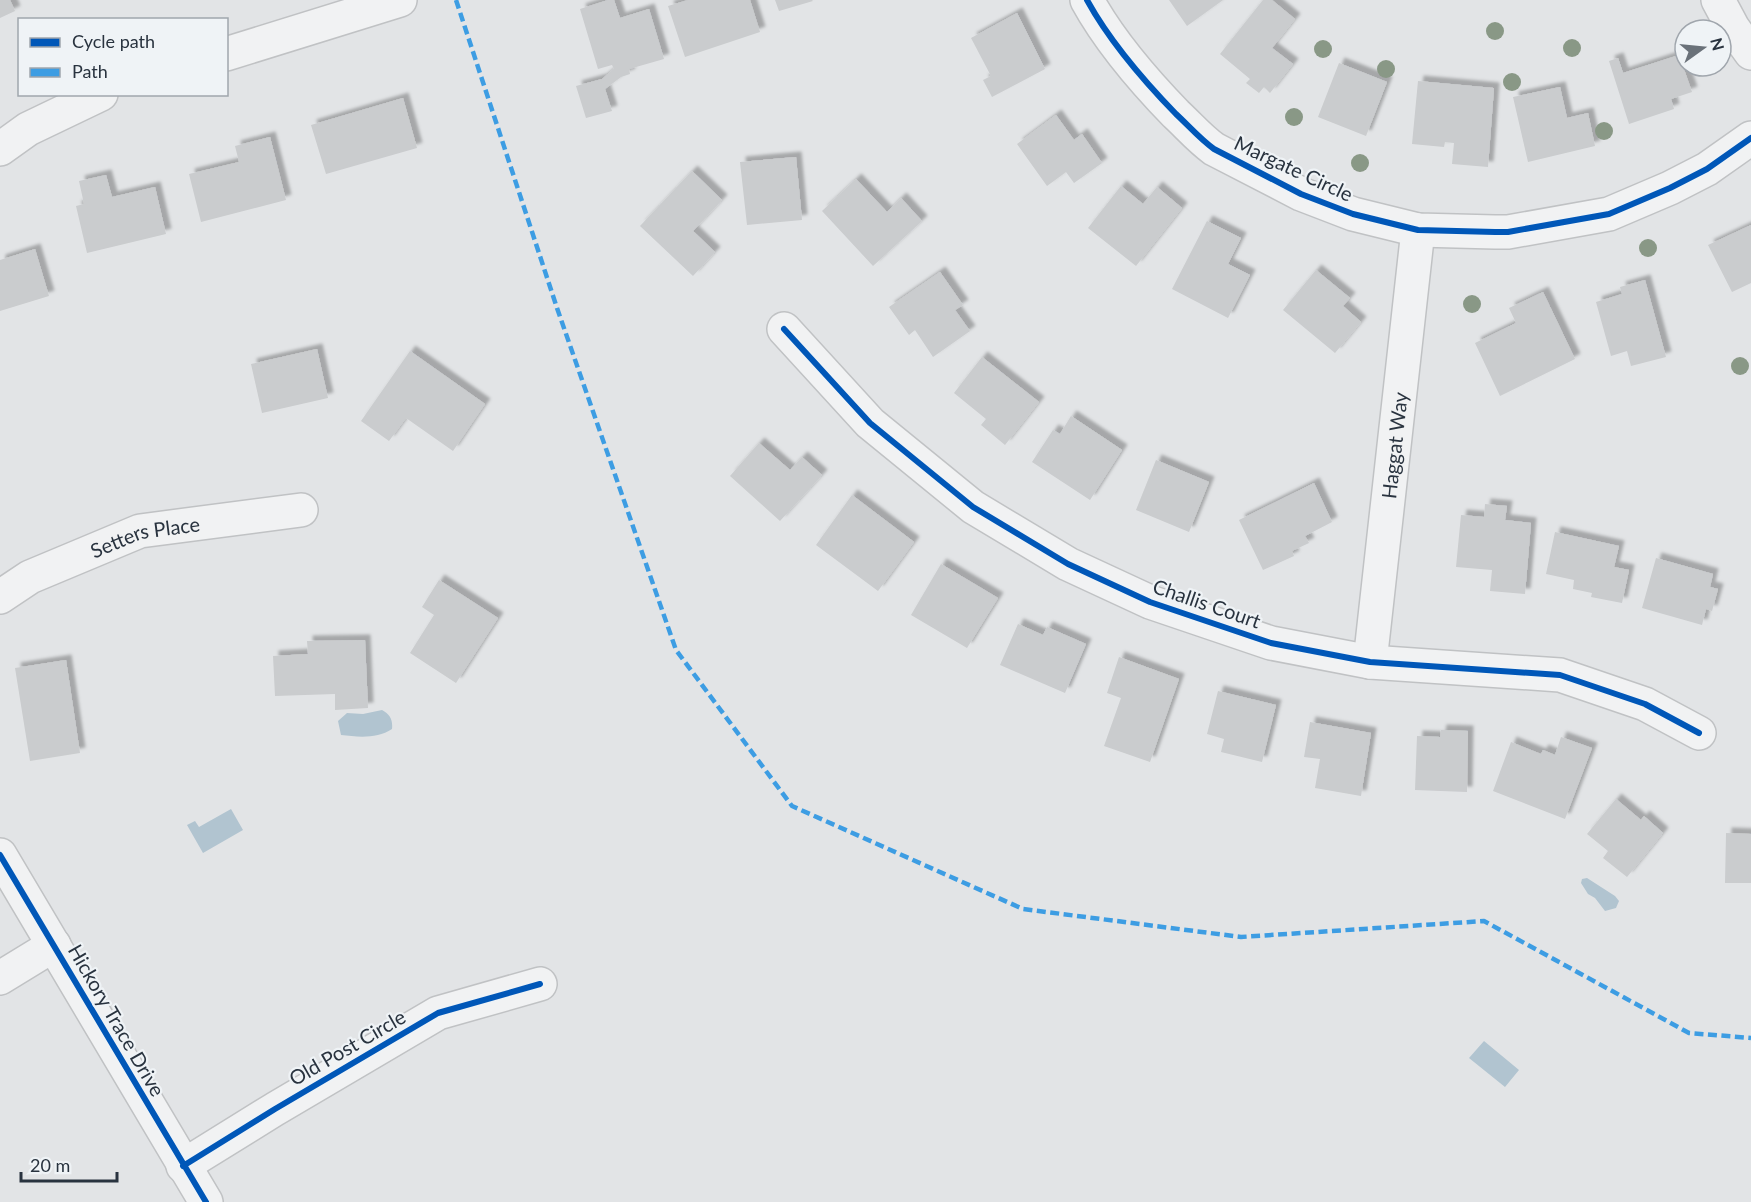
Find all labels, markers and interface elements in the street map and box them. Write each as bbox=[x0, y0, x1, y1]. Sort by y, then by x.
legend bbox=[18, 18, 228, 96]
north arrow bbox=[1673, 18, 1733, 78]
text: Cycle path bbox=[72, 30, 155, 52]
text: N bbox=[1707, 36, 1729, 52]
text: Path bbox=[72, 60, 108, 82]
street label: Margate Circle bbox=[1231, 130, 1357, 206]
street label: Haggat Way bbox=[1376, 390, 1412, 500]
street label: Setters Place bbox=[87, 511, 201, 562]
street label: Challis Court bbox=[1150, 573, 1264, 633]
street label: Hickory Trace Drive bbox=[64, 940, 170, 1100]
street label: Old Post Circle bbox=[284, 1004, 410, 1090]
scale bar bbox=[21, 1145, 117, 1183]
text: 20 m bbox=[30, 1154, 70, 1176]

